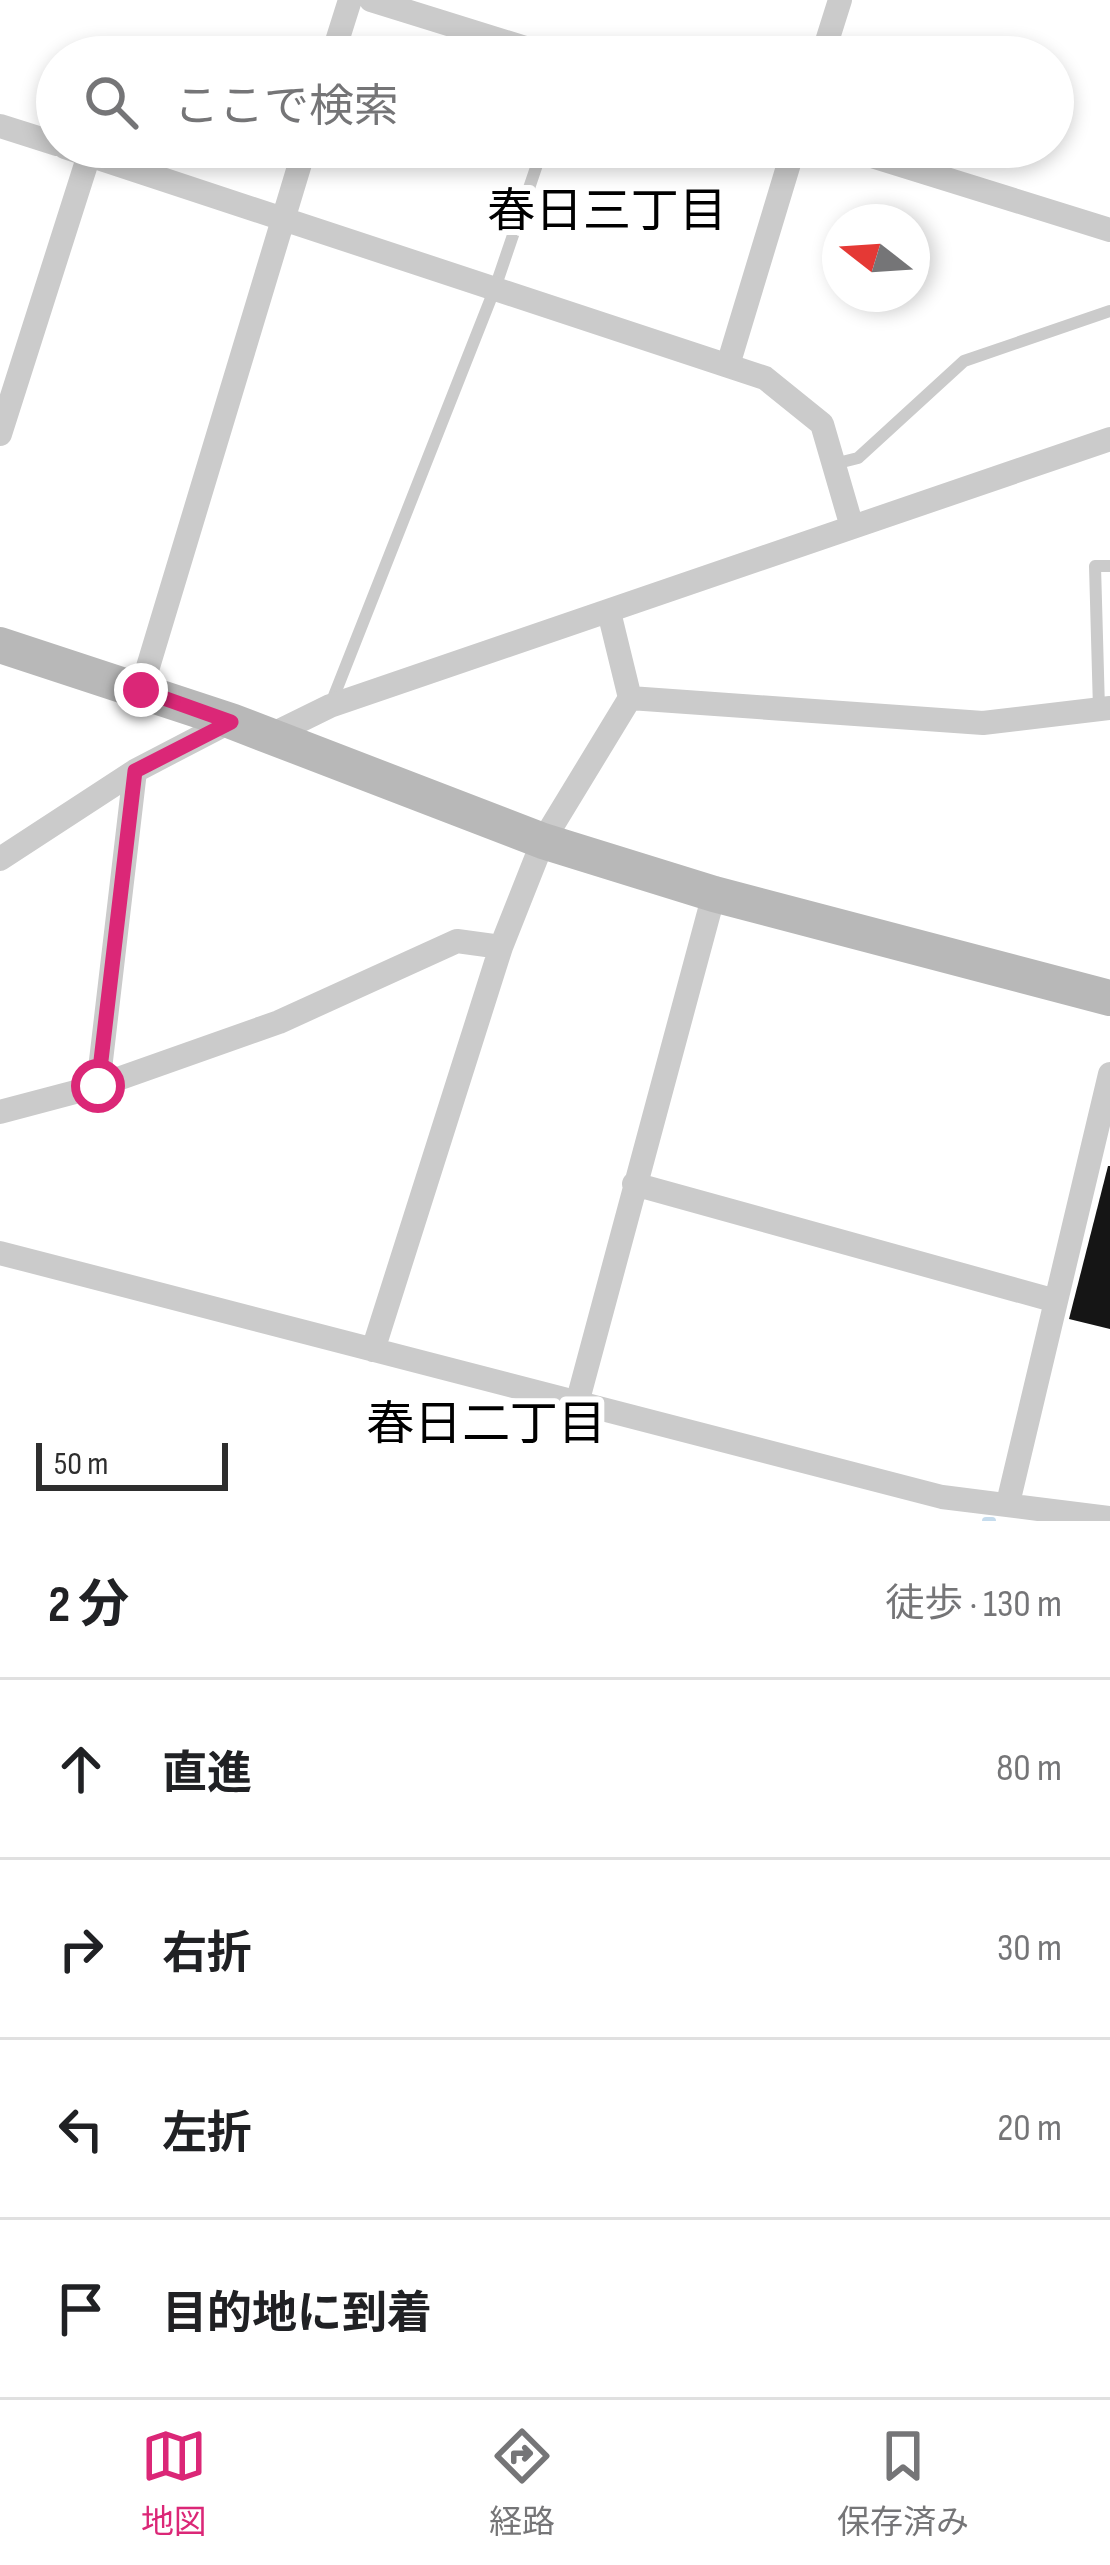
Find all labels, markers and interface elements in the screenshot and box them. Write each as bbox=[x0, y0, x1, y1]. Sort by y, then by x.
search box bbox=[36, 36, 1074, 168]
icon: search bbox=[78, 69, 144, 135]
text: ここで検索 bbox=[174, 80, 399, 135]
district label: 春日三丁目 bbox=[487, 184, 727, 241]
north arrow bbox=[822, 204, 930, 312]
route end bbox=[114, 663, 168, 717]
route start bbox=[71, 1059, 125, 1113]
district label: 春日二丁目 bbox=[366, 1397, 606, 1454]
scale bar bbox=[36, 1437, 228, 1490]
text: 50 m bbox=[54, 1444, 108, 1484]
text: 2 分 bbox=[48, 1575, 129, 1636]
text: 徒歩 · 130 m bbox=[885, 1581, 1062, 1628]
icon: ahead bbox=[48, 1736, 114, 1802]
text: 80 m bbox=[996, 1745, 1062, 1792]
text: 直進 bbox=[162, 1747, 252, 1802]
icon: right bbox=[48, 1916, 114, 1982]
text: 30 m bbox=[997, 1925, 1062, 1972]
text: 右折 bbox=[162, 1927, 252, 1982]
icon: left bbox=[48, 2096, 114, 2162]
text: 20 m bbox=[997, 2105, 1062, 2152]
text: 左折 bbox=[162, 2107, 252, 2162]
icon: arrive bbox=[48, 2276, 114, 2342]
text: 目的地に到着 bbox=[162, 2287, 432, 2342]
tab: 地図 bbox=[141, 2423, 207, 2543]
tab: 経路 bbox=[489, 2423, 555, 2543]
tab: 保存済み bbox=[837, 2423, 969, 2543]

